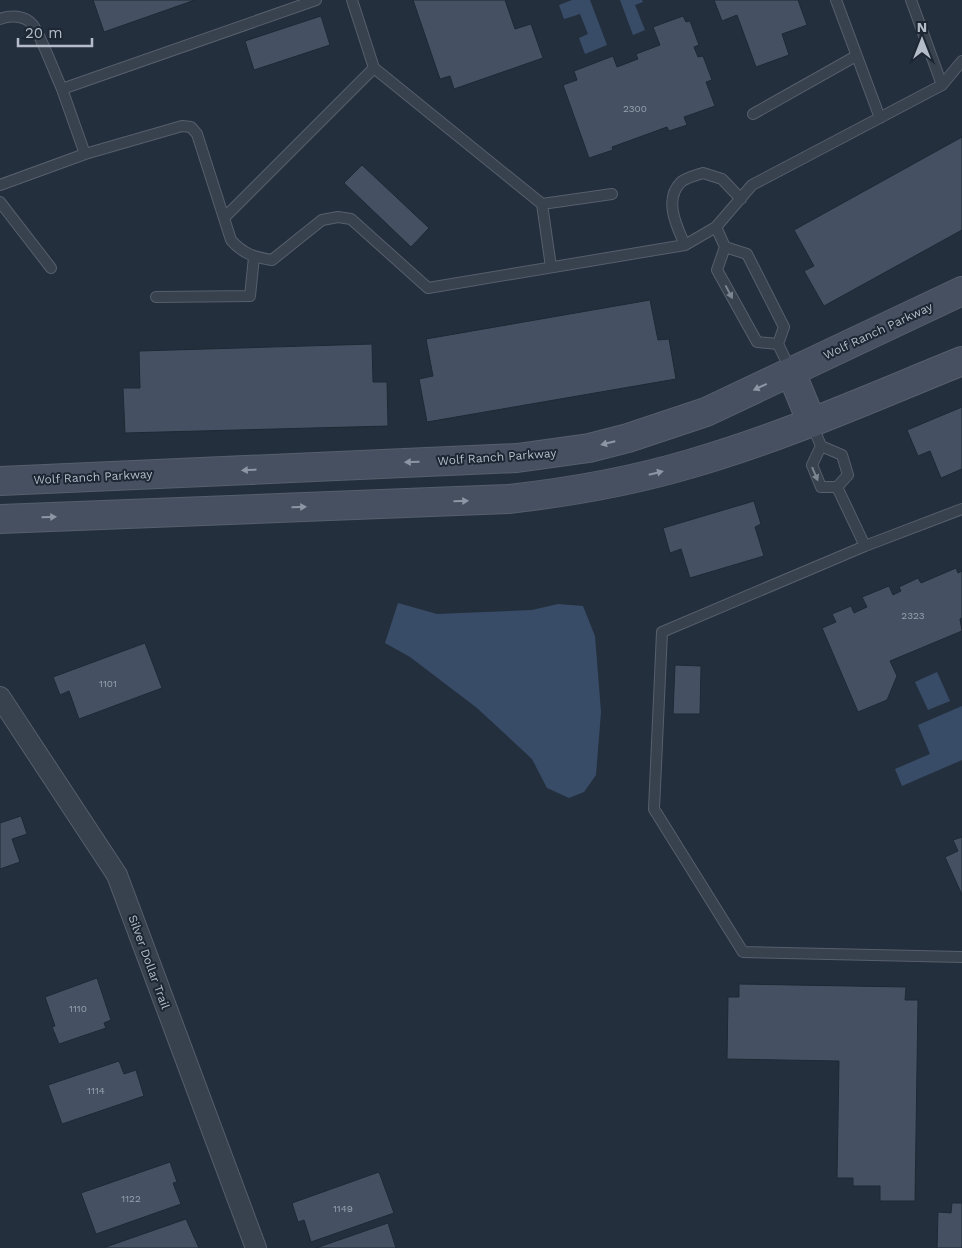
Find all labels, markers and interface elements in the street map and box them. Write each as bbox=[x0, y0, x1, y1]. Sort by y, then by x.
scale bar bbox=[18, 15, 91, 47]
north arrow bbox=[897, 15, 947, 65]
text: N bbox=[917, 19, 927, 35]
text: 20 m bbox=[25, 24, 63, 42]
house number: 2300 bbox=[623, 103, 647, 114]
one-way arrow bbox=[725, 284, 733, 299]
street label: Wolf Ranch Parkway bbox=[821, 299, 936, 363]
one-way arrow bbox=[753, 383, 767, 391]
one-way arrow bbox=[600, 440, 615, 448]
street label: Wolf Ranch Parkway bbox=[437, 446, 558, 468]
one-way arrow bbox=[403, 459, 419, 467]
one-way arrow bbox=[241, 466, 257, 474]
street label: Wolf Ranch Parkway bbox=[33, 467, 154, 487]
one-way arrow bbox=[812, 467, 820, 481]
one-way arrow bbox=[648, 469, 663, 477]
one-way arrow bbox=[453, 497, 469, 505]
one-way arrow bbox=[291, 503, 307, 511]
one-way arrow bbox=[41, 513, 57, 521]
house number: 2323 bbox=[901, 610, 925, 621]
house number: 1101 bbox=[99, 678, 117, 689]
street label: Silver Dollar Trail bbox=[125, 913, 173, 1011]
house number: 1110 bbox=[69, 1003, 87, 1014]
house number: 1114 bbox=[87, 1085, 105, 1096]
house number: 1122 bbox=[121, 1193, 141, 1204]
house number: 1149 bbox=[333, 1203, 353, 1214]

